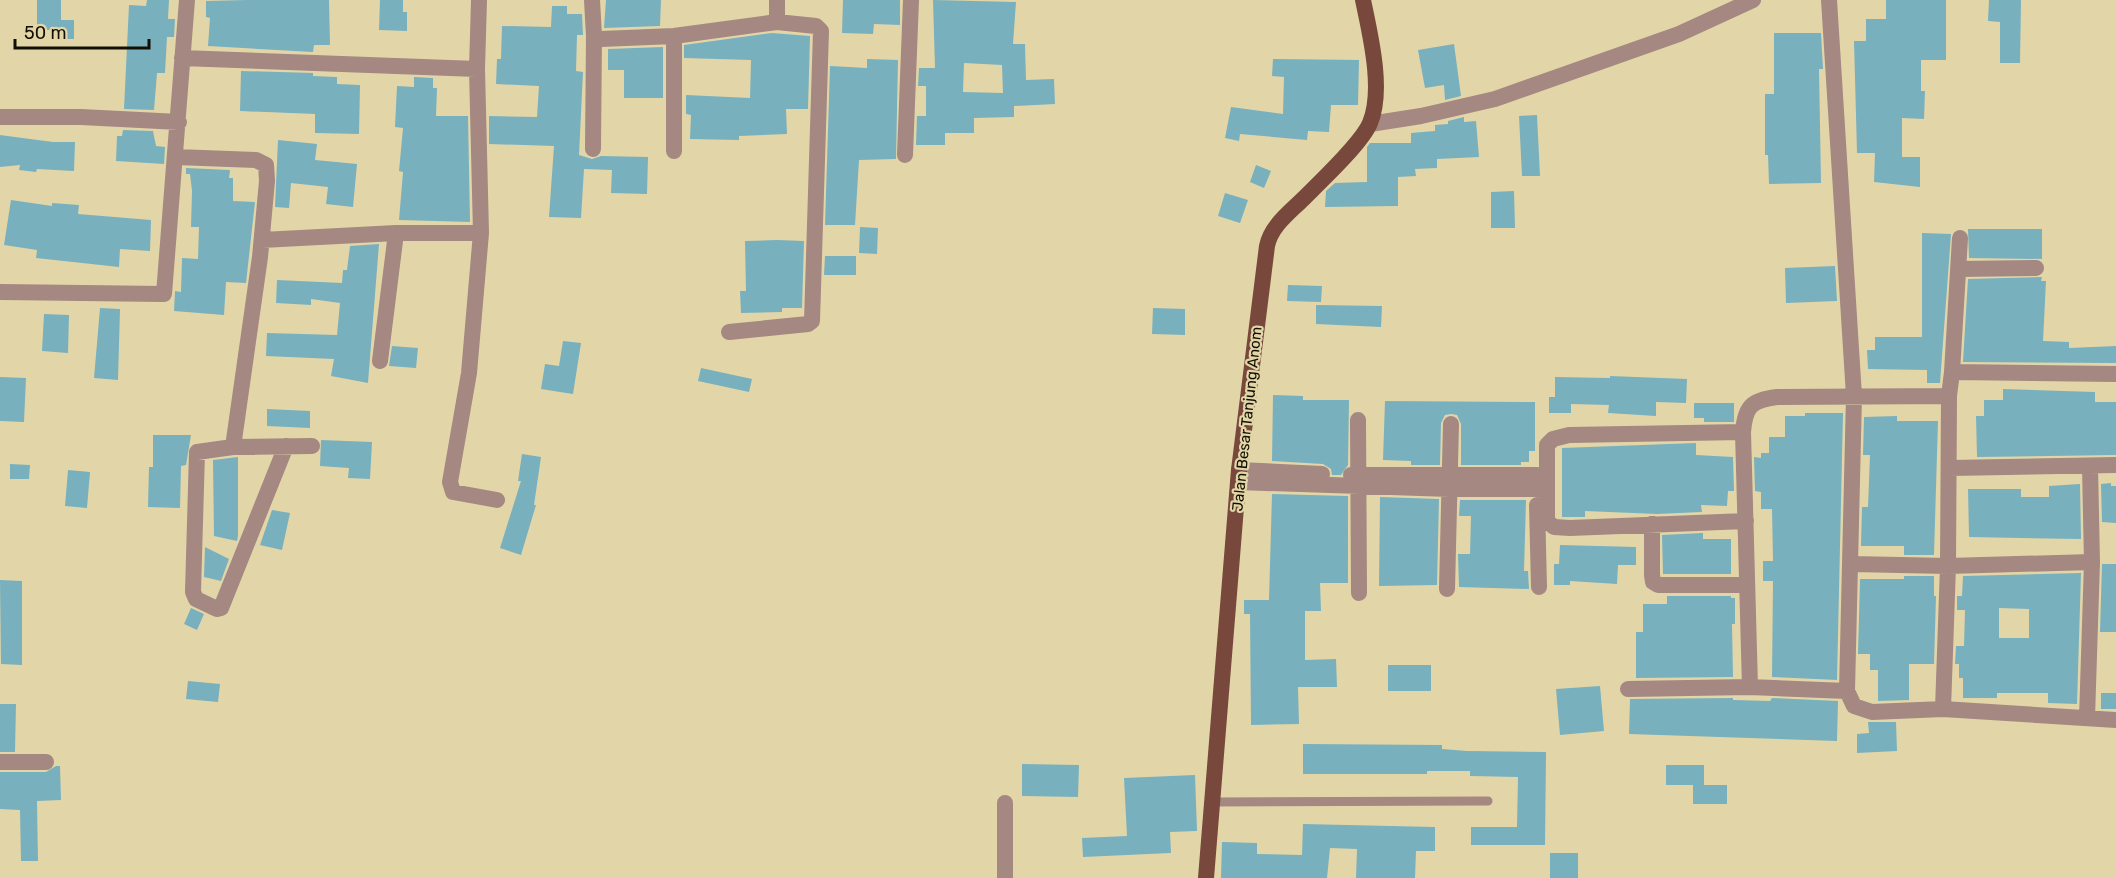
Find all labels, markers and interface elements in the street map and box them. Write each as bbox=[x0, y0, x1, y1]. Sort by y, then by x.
scale bar bbox=[15, 12, 148, 50]
text: 50 m bbox=[24, 22, 67, 44]
street label: Jalan Besar Tanjung Anom bbox=[1228, 326, 1266, 512]

